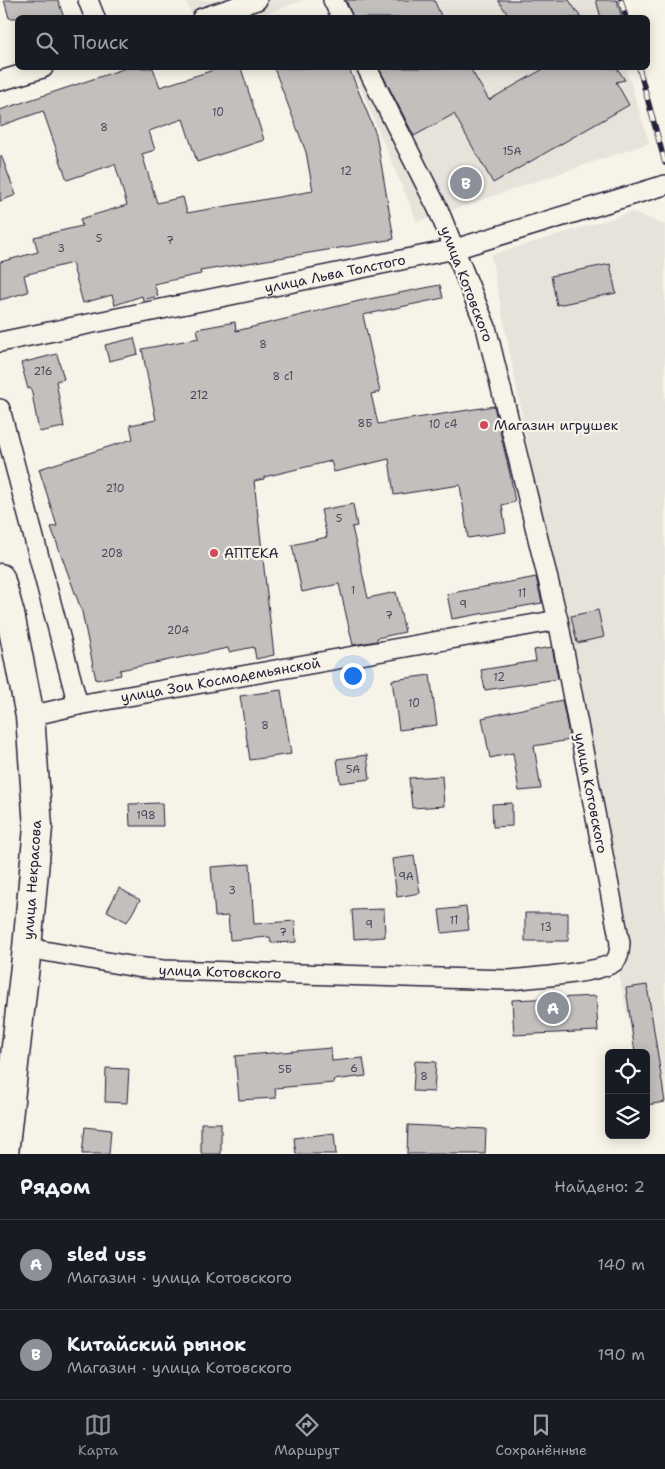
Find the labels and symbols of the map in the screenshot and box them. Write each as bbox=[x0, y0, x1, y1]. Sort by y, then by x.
house number: 10 bbox=[212, 105, 224, 120]
house number: 8 bbox=[100, 120, 108, 135]
house number: 15А bbox=[502, 144, 522, 159]
house number: 12 bbox=[340, 164, 352, 179]
pin: B bbox=[450, 164, 482, 202]
street label: улица Котовского bbox=[437, 224, 497, 344]
house number: 5 bbox=[96, 231, 103, 246]
house number: 7 bbox=[166, 233, 174, 248]
house number: 3 bbox=[57, 241, 65, 256]
street label: улица Льва Толстого bbox=[263, 250, 407, 297]
house number: 8 bbox=[259, 337, 267, 352]
house number: 216 bbox=[33, 364, 53, 379]
house number: 8 с1 bbox=[273, 369, 293, 384]
house number: 212 bbox=[190, 388, 208, 403]
house number: 8Б bbox=[358, 416, 372, 431]
place label: Магазин игрушек bbox=[494, 416, 619, 434]
house number: 10 с4 bbox=[429, 417, 458, 432]
marker: Магазин игрушек bbox=[478, 419, 490, 431]
house number: 210 bbox=[105, 481, 125, 496]
house number: 5 bbox=[336, 511, 343, 526]
place label: АПТЕКА bbox=[224, 544, 279, 562]
house number: 208 bbox=[101, 546, 123, 561]
marker: АПТЕКА bbox=[208, 547, 220, 559]
house number: 1 bbox=[351, 583, 355, 598]
house number: 11 bbox=[518, 586, 526, 601]
house number: 9 bbox=[459, 597, 467, 612]
house number: 7 bbox=[385, 608, 393, 623]
house number: 204 bbox=[167, 623, 190, 638]
street label: улица Зои Космодемьянской bbox=[119, 653, 322, 706]
your location bbox=[340, 663, 366, 689]
house number: 12 bbox=[493, 670, 505, 685]
house number: 10 bbox=[408, 696, 420, 711]
house number: 8 bbox=[261, 718, 269, 733]
street label: улица Котовского bbox=[570, 731, 612, 855]
house number: 5А bbox=[346, 762, 360, 777]
house number: 198 bbox=[136, 808, 156, 823]
street label: улица Некрасова bbox=[19, 819, 45, 941]
house number: 9А bbox=[398, 869, 414, 884]
house number: 3 bbox=[228, 883, 236, 898]
house number: 11 bbox=[450, 913, 458, 928]
house number: 9 bbox=[365, 917, 373, 932]
house number: 13 bbox=[540, 920, 552, 935]
house number: 7 bbox=[279, 925, 287, 940]
street label: улица Котовского bbox=[158, 961, 282, 982]
pin: A bbox=[537, 989, 569, 1027]
house number: 6 bbox=[350, 1061, 358, 1076]
house number: 5Б bbox=[278, 1062, 292, 1077]
house number: 8 bbox=[420, 1069, 428, 1084]

